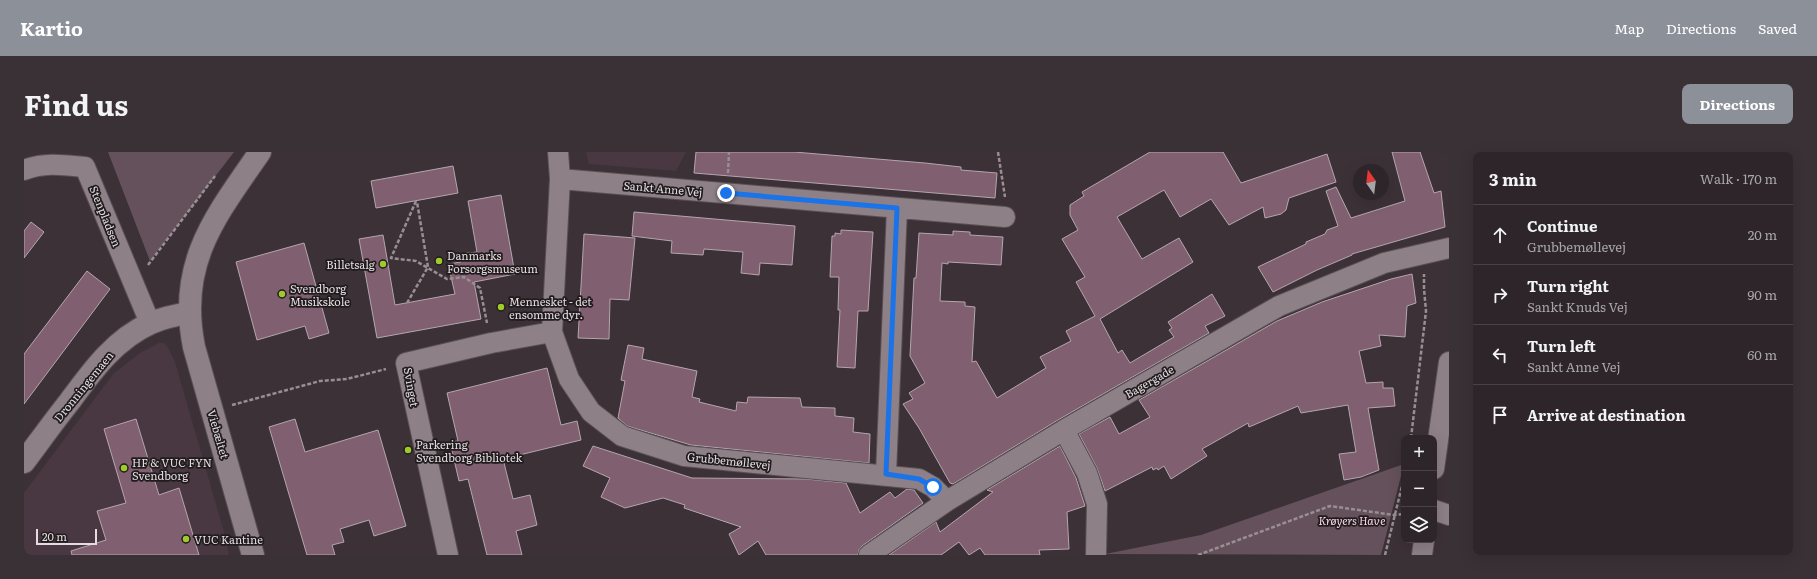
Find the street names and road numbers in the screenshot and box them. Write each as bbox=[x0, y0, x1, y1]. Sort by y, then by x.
street label: Sankt Anne Vej bbox=[623, 177, 703, 199]
street label: Stenpladsen bbox=[87, 183, 125, 249]
street label: Dronningemaen bbox=[50, 347, 116, 425]
street label: Bagergade bbox=[1122, 360, 1177, 401]
street label: Svinget bbox=[401, 366, 423, 408]
street label: Viebæltet bbox=[204, 408, 234, 461]
street label: Grubbemøllevej bbox=[686, 448, 772, 472]

